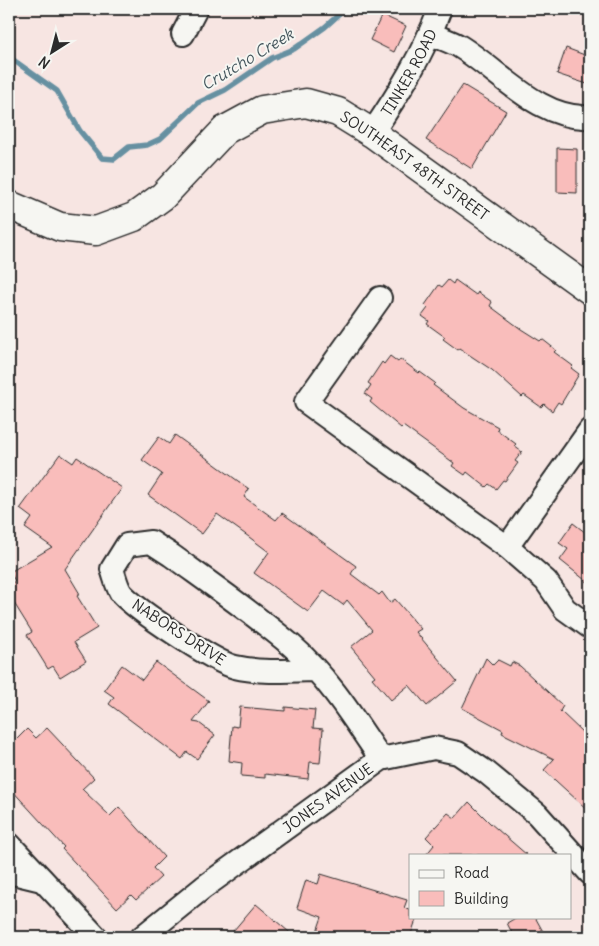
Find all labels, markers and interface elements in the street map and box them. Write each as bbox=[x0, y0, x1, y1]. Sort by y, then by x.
water label: Crutcho Creek bbox=[197, 23, 298, 94]
street label: TINKER ROAD bbox=[376, 26, 440, 119]
north arrow bbox=[28, 28, 78, 78]
text: N bbox=[35, 52, 54, 73]
street label: SOUTHEAST 48TH STREET bbox=[337, 106, 493, 224]
street label: NABORS DRIVE bbox=[129, 595, 230, 669]
street label: JONES AVENUE bbox=[278, 758, 377, 837]
legend bbox=[409, 854, 572, 918]
text: Road bbox=[454, 863, 489, 882]
text: Building bbox=[454, 889, 509, 908]

